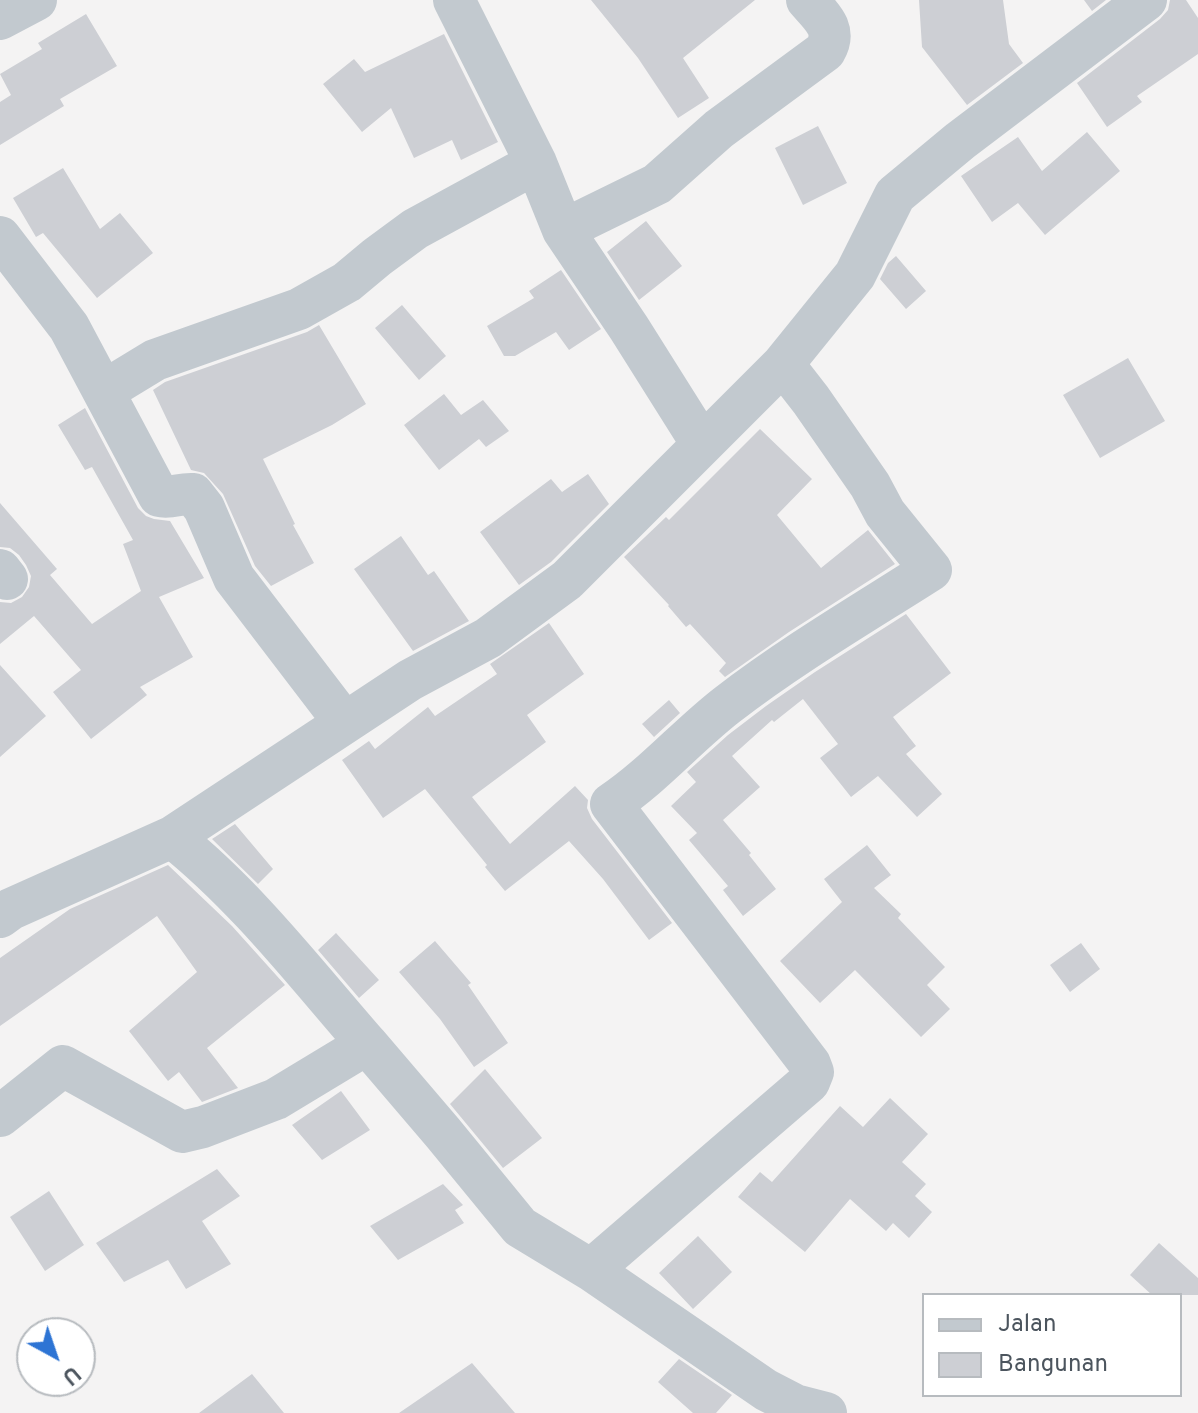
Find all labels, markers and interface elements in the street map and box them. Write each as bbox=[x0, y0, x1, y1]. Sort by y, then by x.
legend bbox=[922, 1293, 1182, 1397]
text: Jalan bbox=[998, 1310, 1056, 1340]
north arrow bbox=[16, 1317, 96, 1397]
text: Bangunan bbox=[998, 1350, 1108, 1380]
text: U bbox=[56, 1359, 85, 1390]

